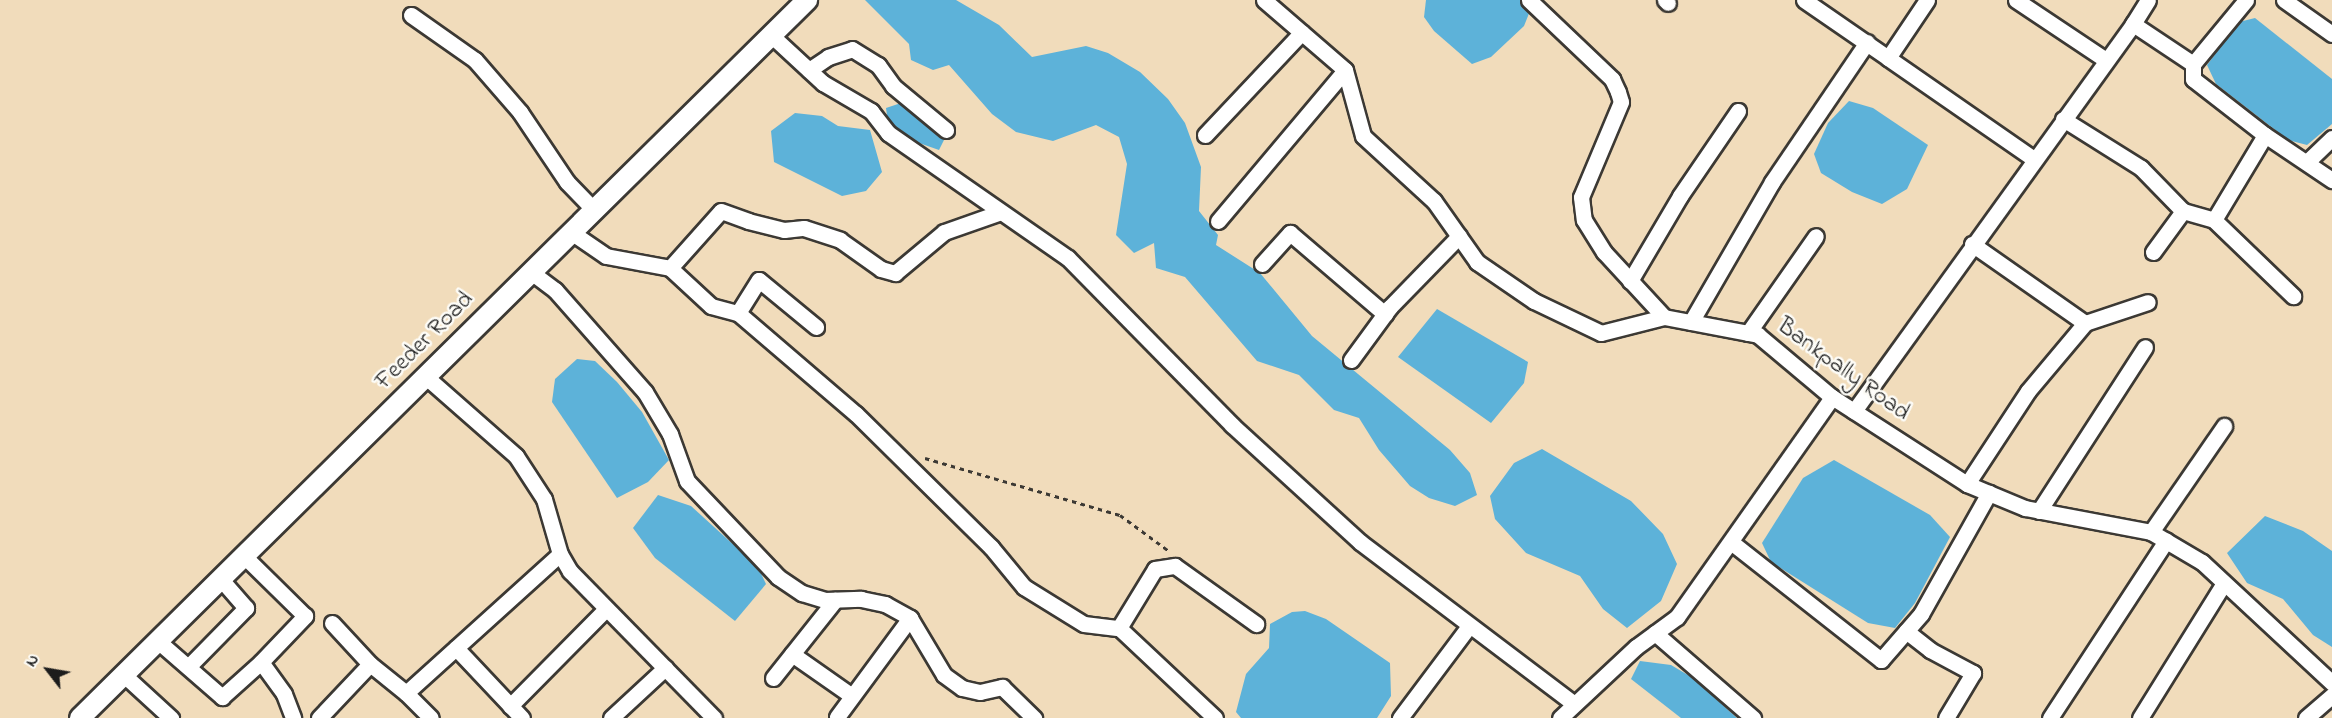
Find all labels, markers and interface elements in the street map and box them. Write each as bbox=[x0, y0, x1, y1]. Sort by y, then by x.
street label: Feeder Road bbox=[370, 286, 480, 396]
street label: Bankpally Road bbox=[1771, 312, 1915, 428]
north arrow bbox=[18, 640, 78, 700]
text: N bbox=[20, 650, 46, 672]

